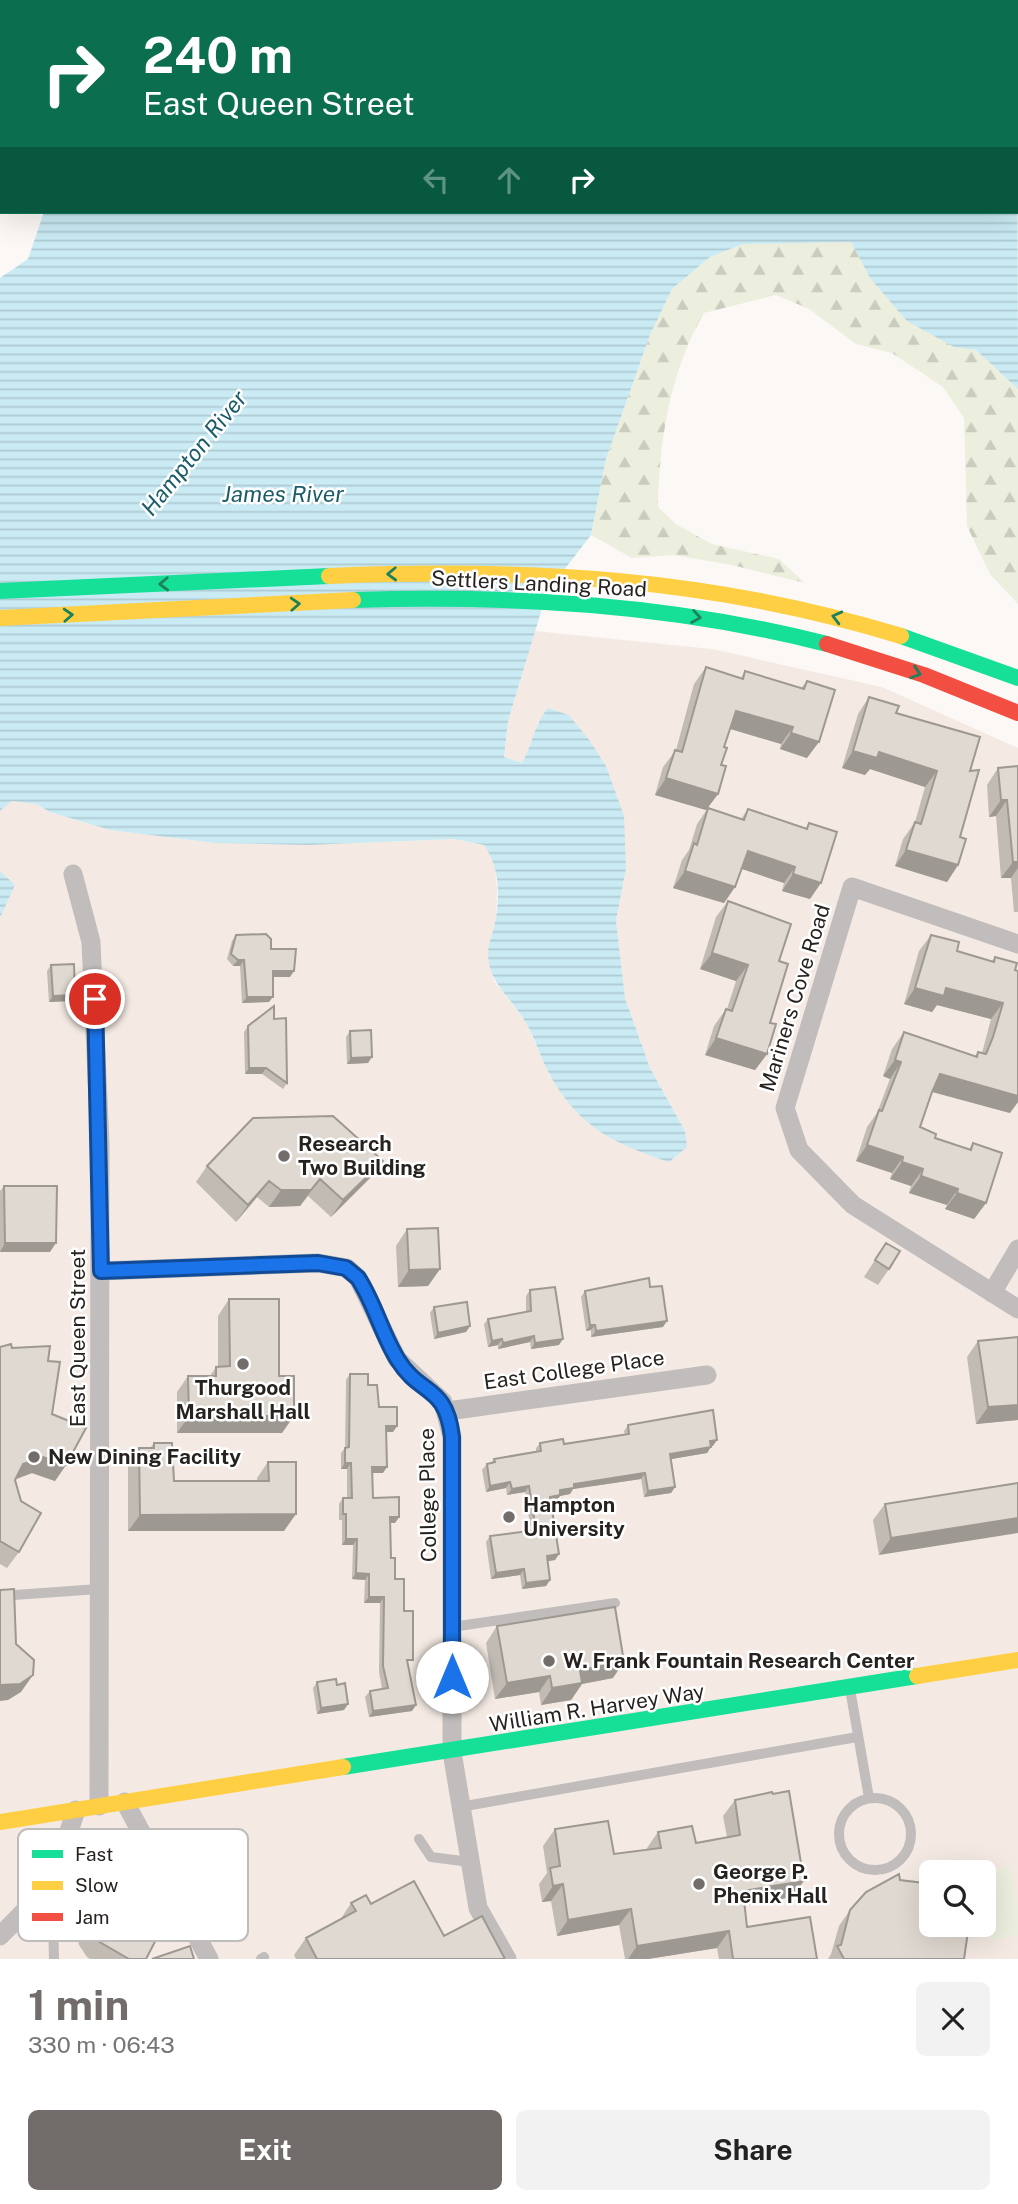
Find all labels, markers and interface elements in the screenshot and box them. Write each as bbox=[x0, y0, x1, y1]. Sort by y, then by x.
text: 240 m bbox=[143, 26, 293, 84]
icon: right bbox=[28, 28, 119, 119]
text: East Queen Street bbox=[143, 85, 415, 122]
icon: left bbox=[417, 161, 455, 199]
icon: ahead bbox=[490, 161, 528, 199]
icon: right bbox=[563, 161, 601, 199]
water label: Hampton River bbox=[135, 385, 252, 521]
water label: James River bbox=[222, 480, 344, 507]
street label: Settlers Landing Road bbox=[431, 565, 647, 602]
one-way arrow bbox=[386, 567, 397, 582]
one-way arrow bbox=[159, 576, 170, 591]
one-way arrow bbox=[290, 596, 301, 611]
one-way arrow bbox=[63, 608, 74, 623]
one-way arrow bbox=[690, 609, 702, 624]
one-way arrow bbox=[832, 611, 844, 625]
one-way arrow bbox=[910, 664, 922, 679]
street label: Mariners Cove Road bbox=[754, 901, 835, 1095]
pin bbox=[65, 969, 125, 1029]
icon: arrive bbox=[76, 980, 114, 1018]
place label: Research Two Building bbox=[298, 1131, 426, 1180]
marker: Research Two Building bbox=[276, 1148, 292, 1164]
street label: East Queen Street bbox=[65, 1249, 90, 1427]
street label: East College Place bbox=[482, 1344, 666, 1395]
marker: Thurgood Marshall Hall bbox=[235, 1356, 251, 1372]
place label: Thurgood Marshall Hall bbox=[176, 1375, 311, 1424]
street label: College Place bbox=[414, 1428, 441, 1562]
place label: New Dining Facility bbox=[48, 1444, 241, 1469]
marker: New Dining Facility bbox=[26, 1449, 42, 1465]
place label: Hampton University bbox=[523, 1492, 625, 1541]
marker: Hampton University bbox=[501, 1509, 517, 1525]
position arrow bbox=[415, 1640, 489, 1714]
place label: W. Frank Fountain Research Center bbox=[563, 1648, 915, 1673]
marker: W. Frank Fountain Research Center bbox=[541, 1653, 557, 1669]
street label: William R. Harvey Way bbox=[488, 1678, 706, 1737]
legend bbox=[18, 1829, 248, 1941]
text: Fast bbox=[75, 1843, 113, 1865]
place label: George P. Phenix Hall bbox=[713, 1859, 828, 1908]
map controls bbox=[919, 1860, 996, 1937]
button: search bbox=[919, 1860, 996, 1937]
text: Slow bbox=[75, 1874, 119, 1896]
marker: George P. Phenix Hall bbox=[691, 1876, 707, 1892]
text: Jam bbox=[75, 1906, 109, 1928]
text: 1 min bbox=[28, 1980, 129, 2029]
button: close bbox=[916, 1982, 990, 2056]
text: 330 m · 06:43 bbox=[28, 2031, 175, 2058]
button: Exit bbox=[28, 2110, 502, 2190]
button: Share bbox=[516, 2110, 990, 2190]

